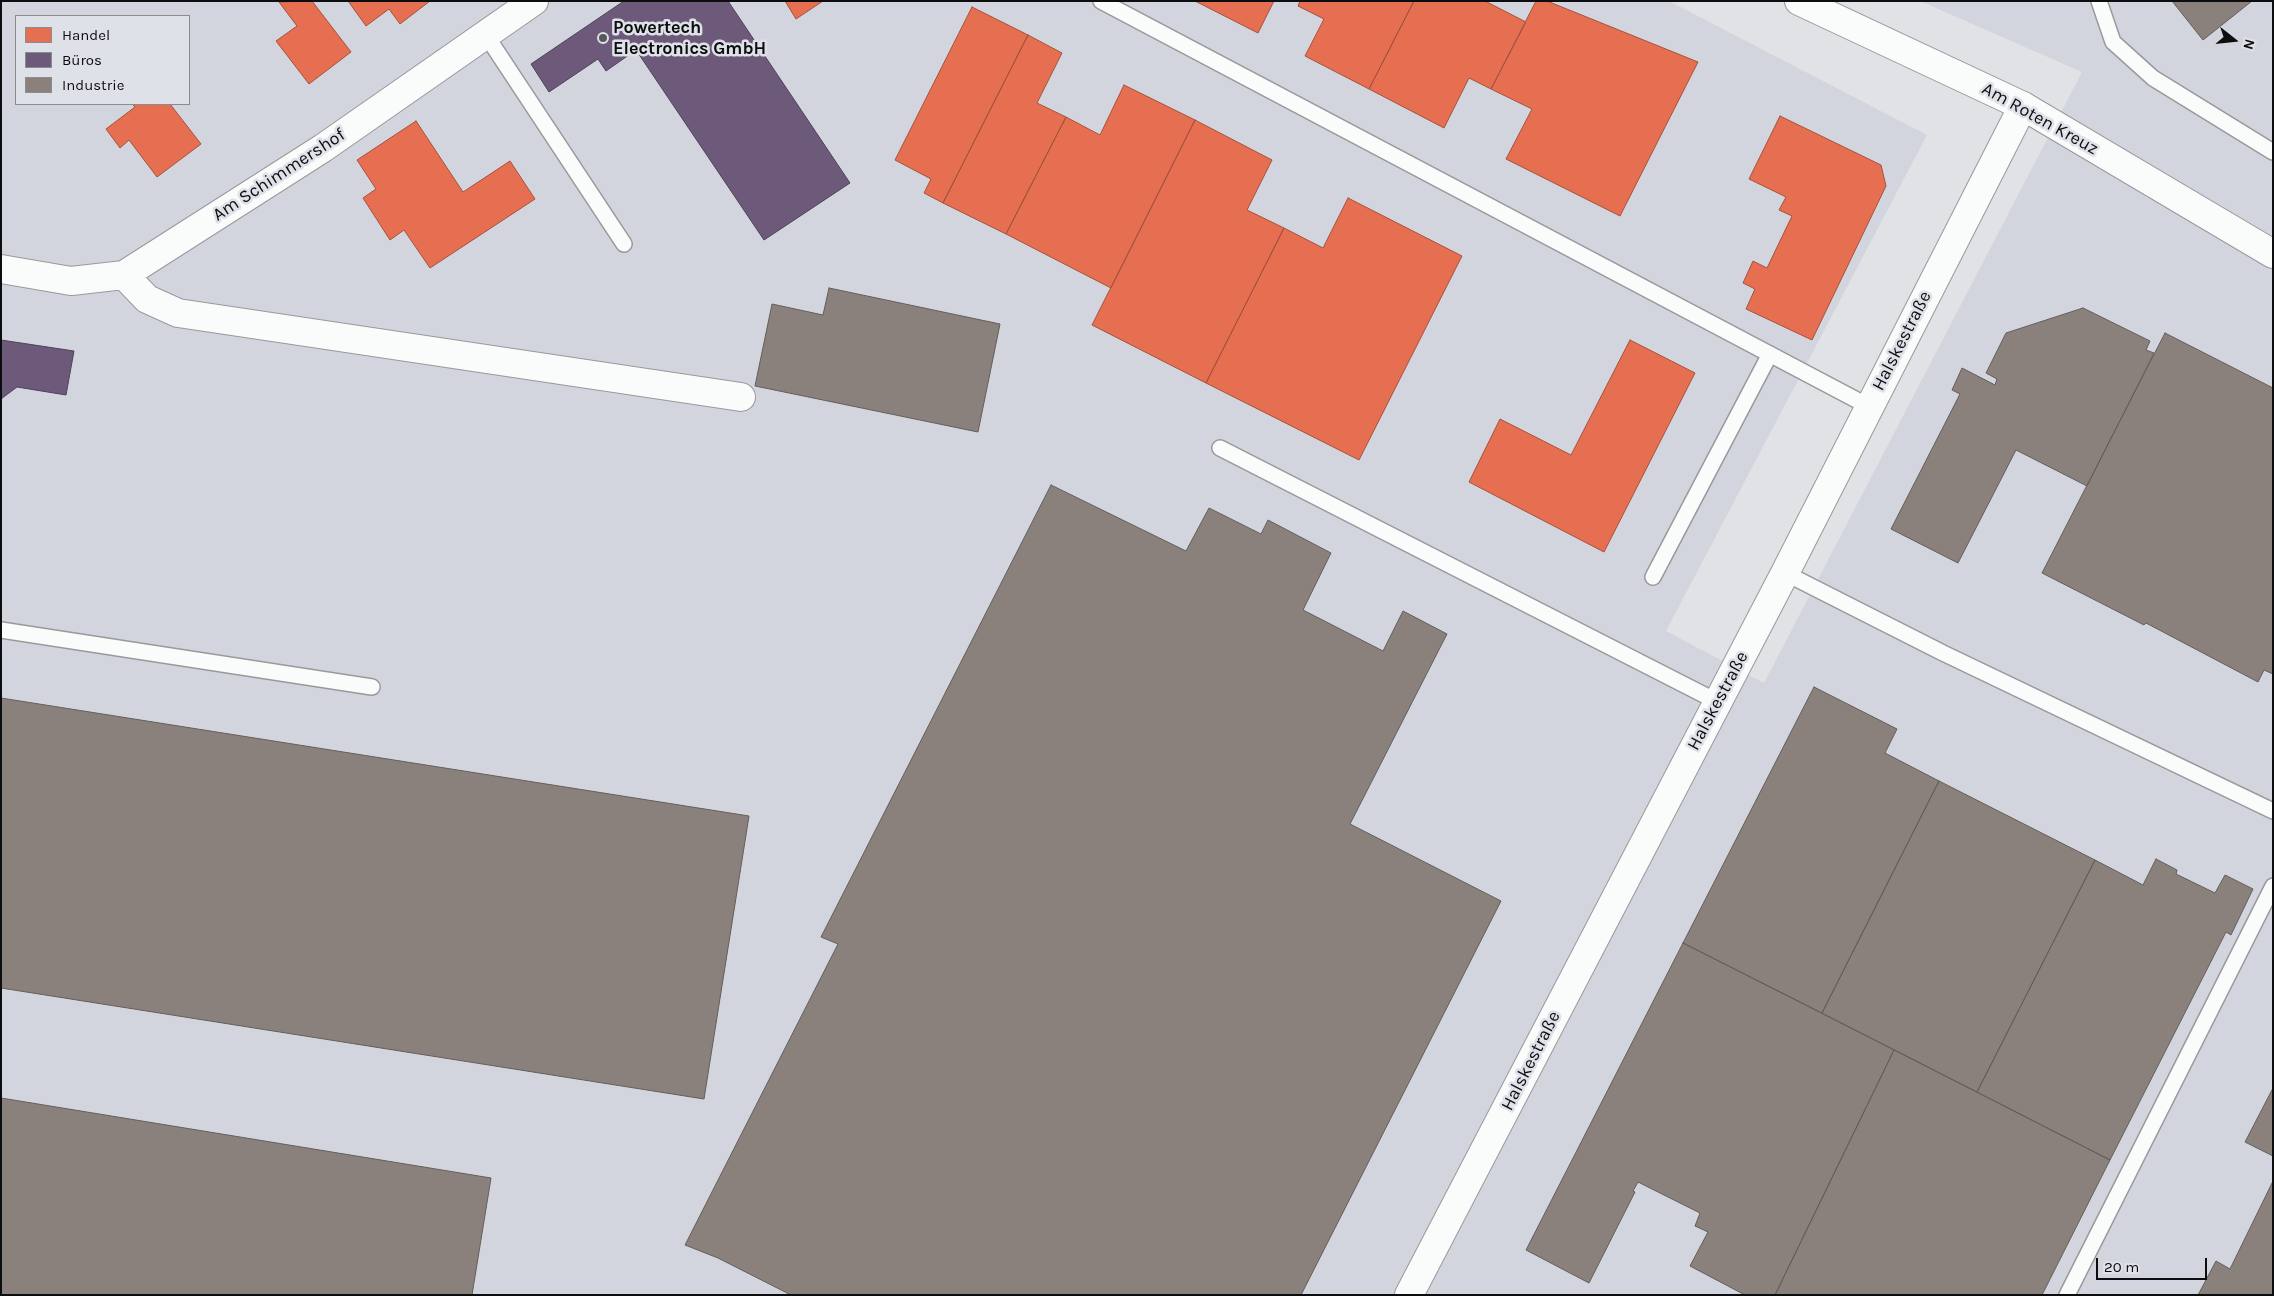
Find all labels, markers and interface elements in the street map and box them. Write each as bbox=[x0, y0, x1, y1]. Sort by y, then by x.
legend bbox=[15, 15, 190, 105]
north arrow bbox=[2209, 15, 2259, 65]
place label: Powertech Electronics GmbH bbox=[613, 17, 766, 59]
text: Handel bbox=[62, 26, 110, 44]
marker: Powertech Electronics GmbH bbox=[597, 32, 609, 44]
text: N bbox=[2239, 37, 2258, 51]
text: Büros bbox=[62, 51, 102, 69]
text: Industrie bbox=[62, 76, 124, 94]
street label: Am Roten Kreuz bbox=[1978, 78, 2102, 160]
street label: Am Schimmershof bbox=[209, 124, 349, 226]
street label: Halskestraße bbox=[1868, 288, 1936, 394]
street label: Halskestraße bbox=[1683, 648, 1753, 754]
street label: Halskestraße bbox=[1497, 1008, 1565, 1114]
scale bar bbox=[2099, 1248, 2210, 1280]
text: 20 m bbox=[2104, 1258, 2139, 1276]

